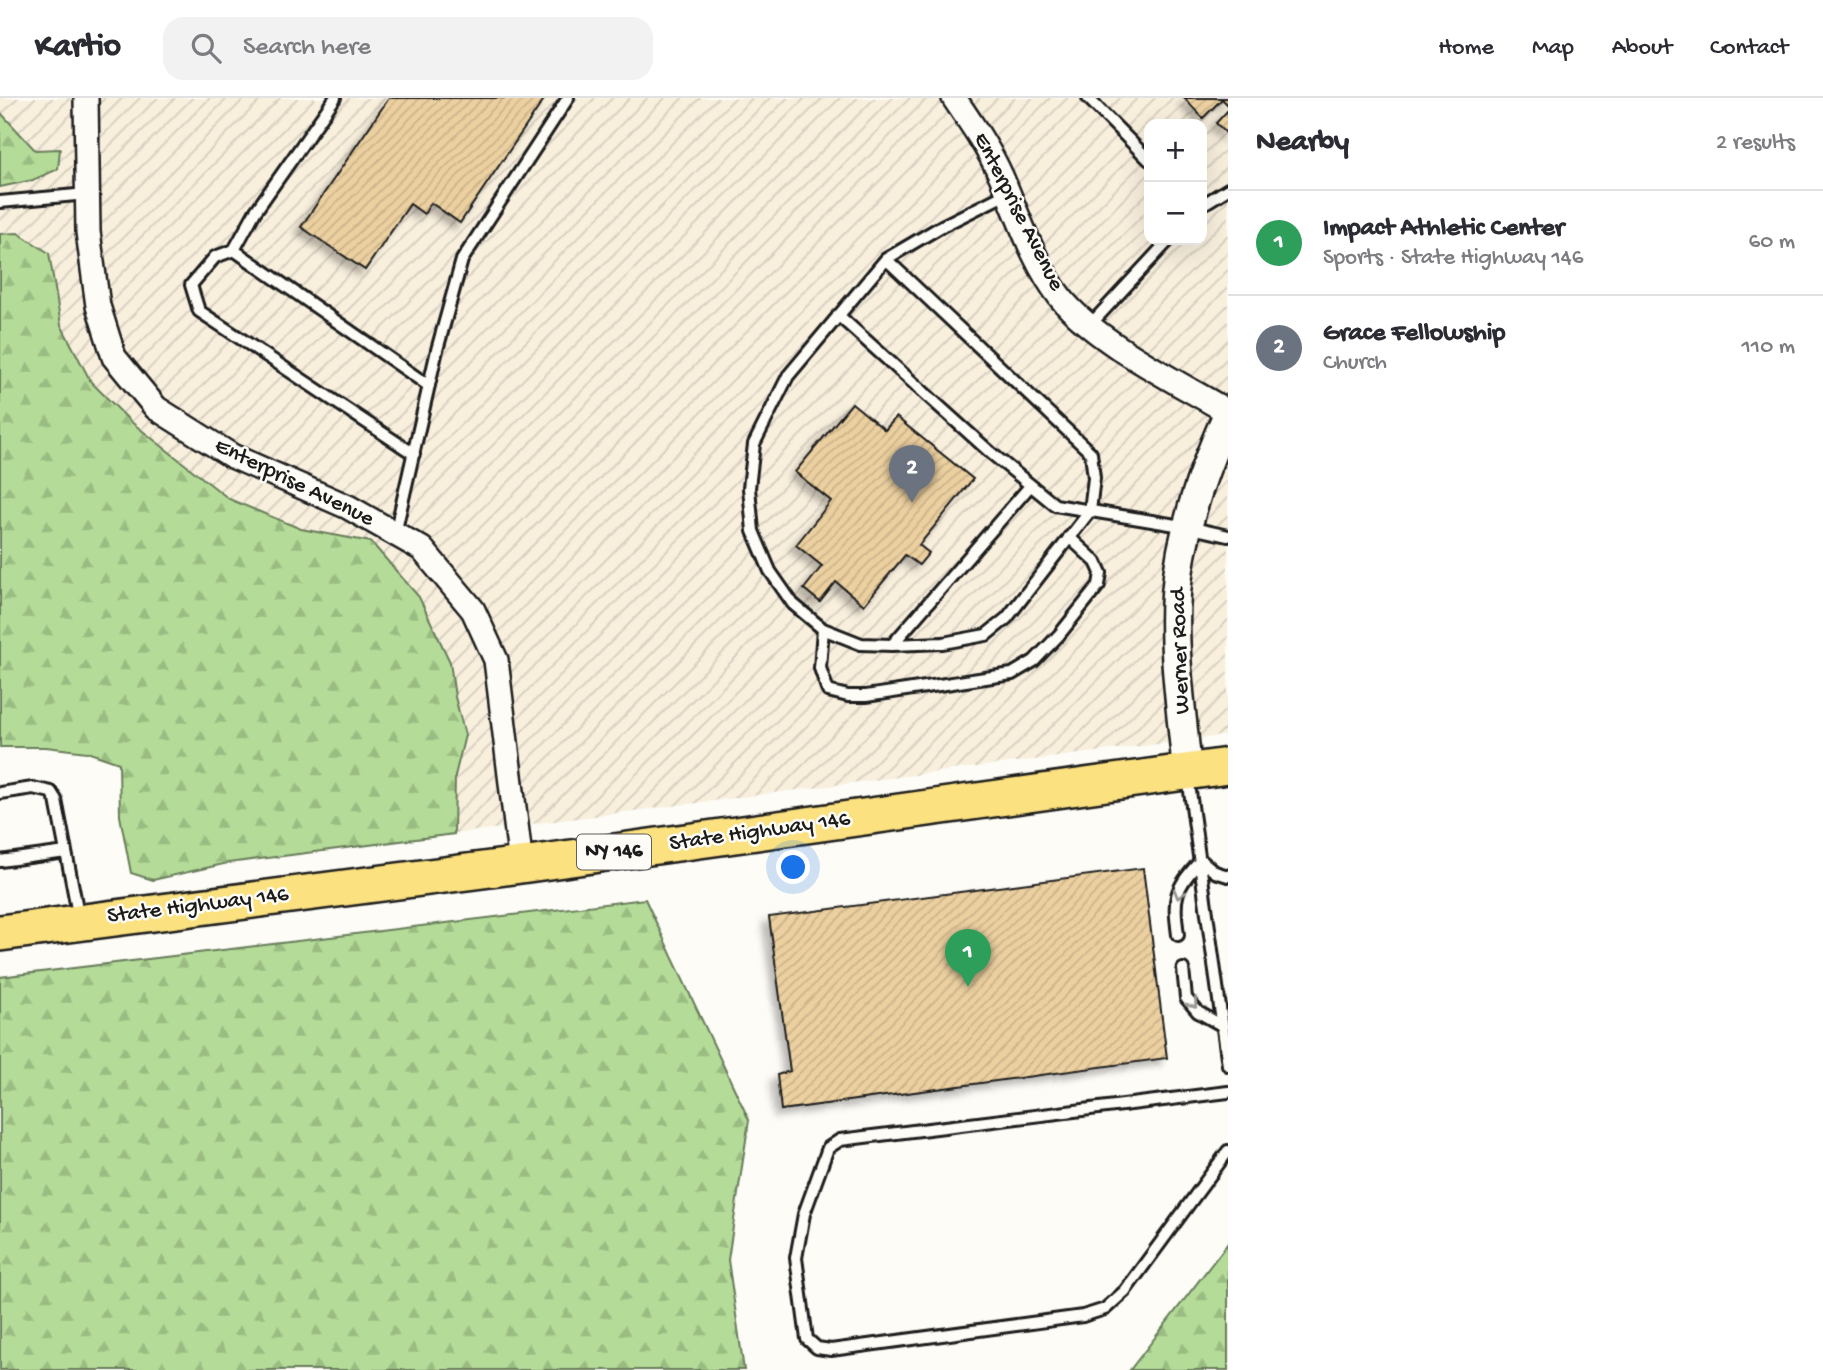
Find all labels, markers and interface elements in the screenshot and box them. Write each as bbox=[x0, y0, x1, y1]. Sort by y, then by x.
search box bbox=[163, 17, 653, 80]
text: Kartio bbox=[35, 29, 121, 67]
icon: search bbox=[187, 29, 225, 67]
text: Search here bbox=[243, 33, 371, 64]
text: Home bbox=[1438, 34, 1494, 63]
text: Map bbox=[1532, 34, 1574, 63]
text: About bbox=[1612, 34, 1672, 63]
text: Contact bbox=[1710, 34, 1788, 63]
map controls bbox=[1144, 119, 1207, 245]
button: + bbox=[1144, 119, 1207, 182]
text: Nearby bbox=[1256, 126, 1349, 161]
street label: Enterprise Avenue bbox=[966, 128, 1070, 297]
text: 2 results bbox=[1716, 130, 1795, 157]
button: − bbox=[1144, 182, 1207, 245]
text: Impact Athletic Center bbox=[1323, 214, 1564, 245]
text: 1 bbox=[1274, 229, 1284, 256]
text: 60 m bbox=[1749, 229, 1795, 256]
text: Sports · State Highway 146 bbox=[1323, 245, 1583, 272]
text: Grace Fellowship bbox=[1323, 319, 1505, 350]
text: 2 bbox=[1273, 334, 1285, 361]
text: 110 m bbox=[1742, 334, 1795, 361]
text: Church bbox=[1323, 350, 1387, 377]
street label: Enterprise Avenue bbox=[210, 433, 379, 534]
pin: 2 bbox=[889, 445, 935, 503]
street label: Werner Road bbox=[1165, 586, 1197, 715]
street label: State Highway 146 bbox=[668, 806, 852, 858]
road number: NY 146 bbox=[577, 834, 651, 870]
your location bbox=[776, 850, 810, 884]
street label: State Highway 146 bbox=[106, 881, 290, 931]
one-way arrow bbox=[1172, 888, 1187, 900]
pin: 1 bbox=[945, 929, 991, 987]
one-way arrow bbox=[1185, 996, 1198, 1009]

